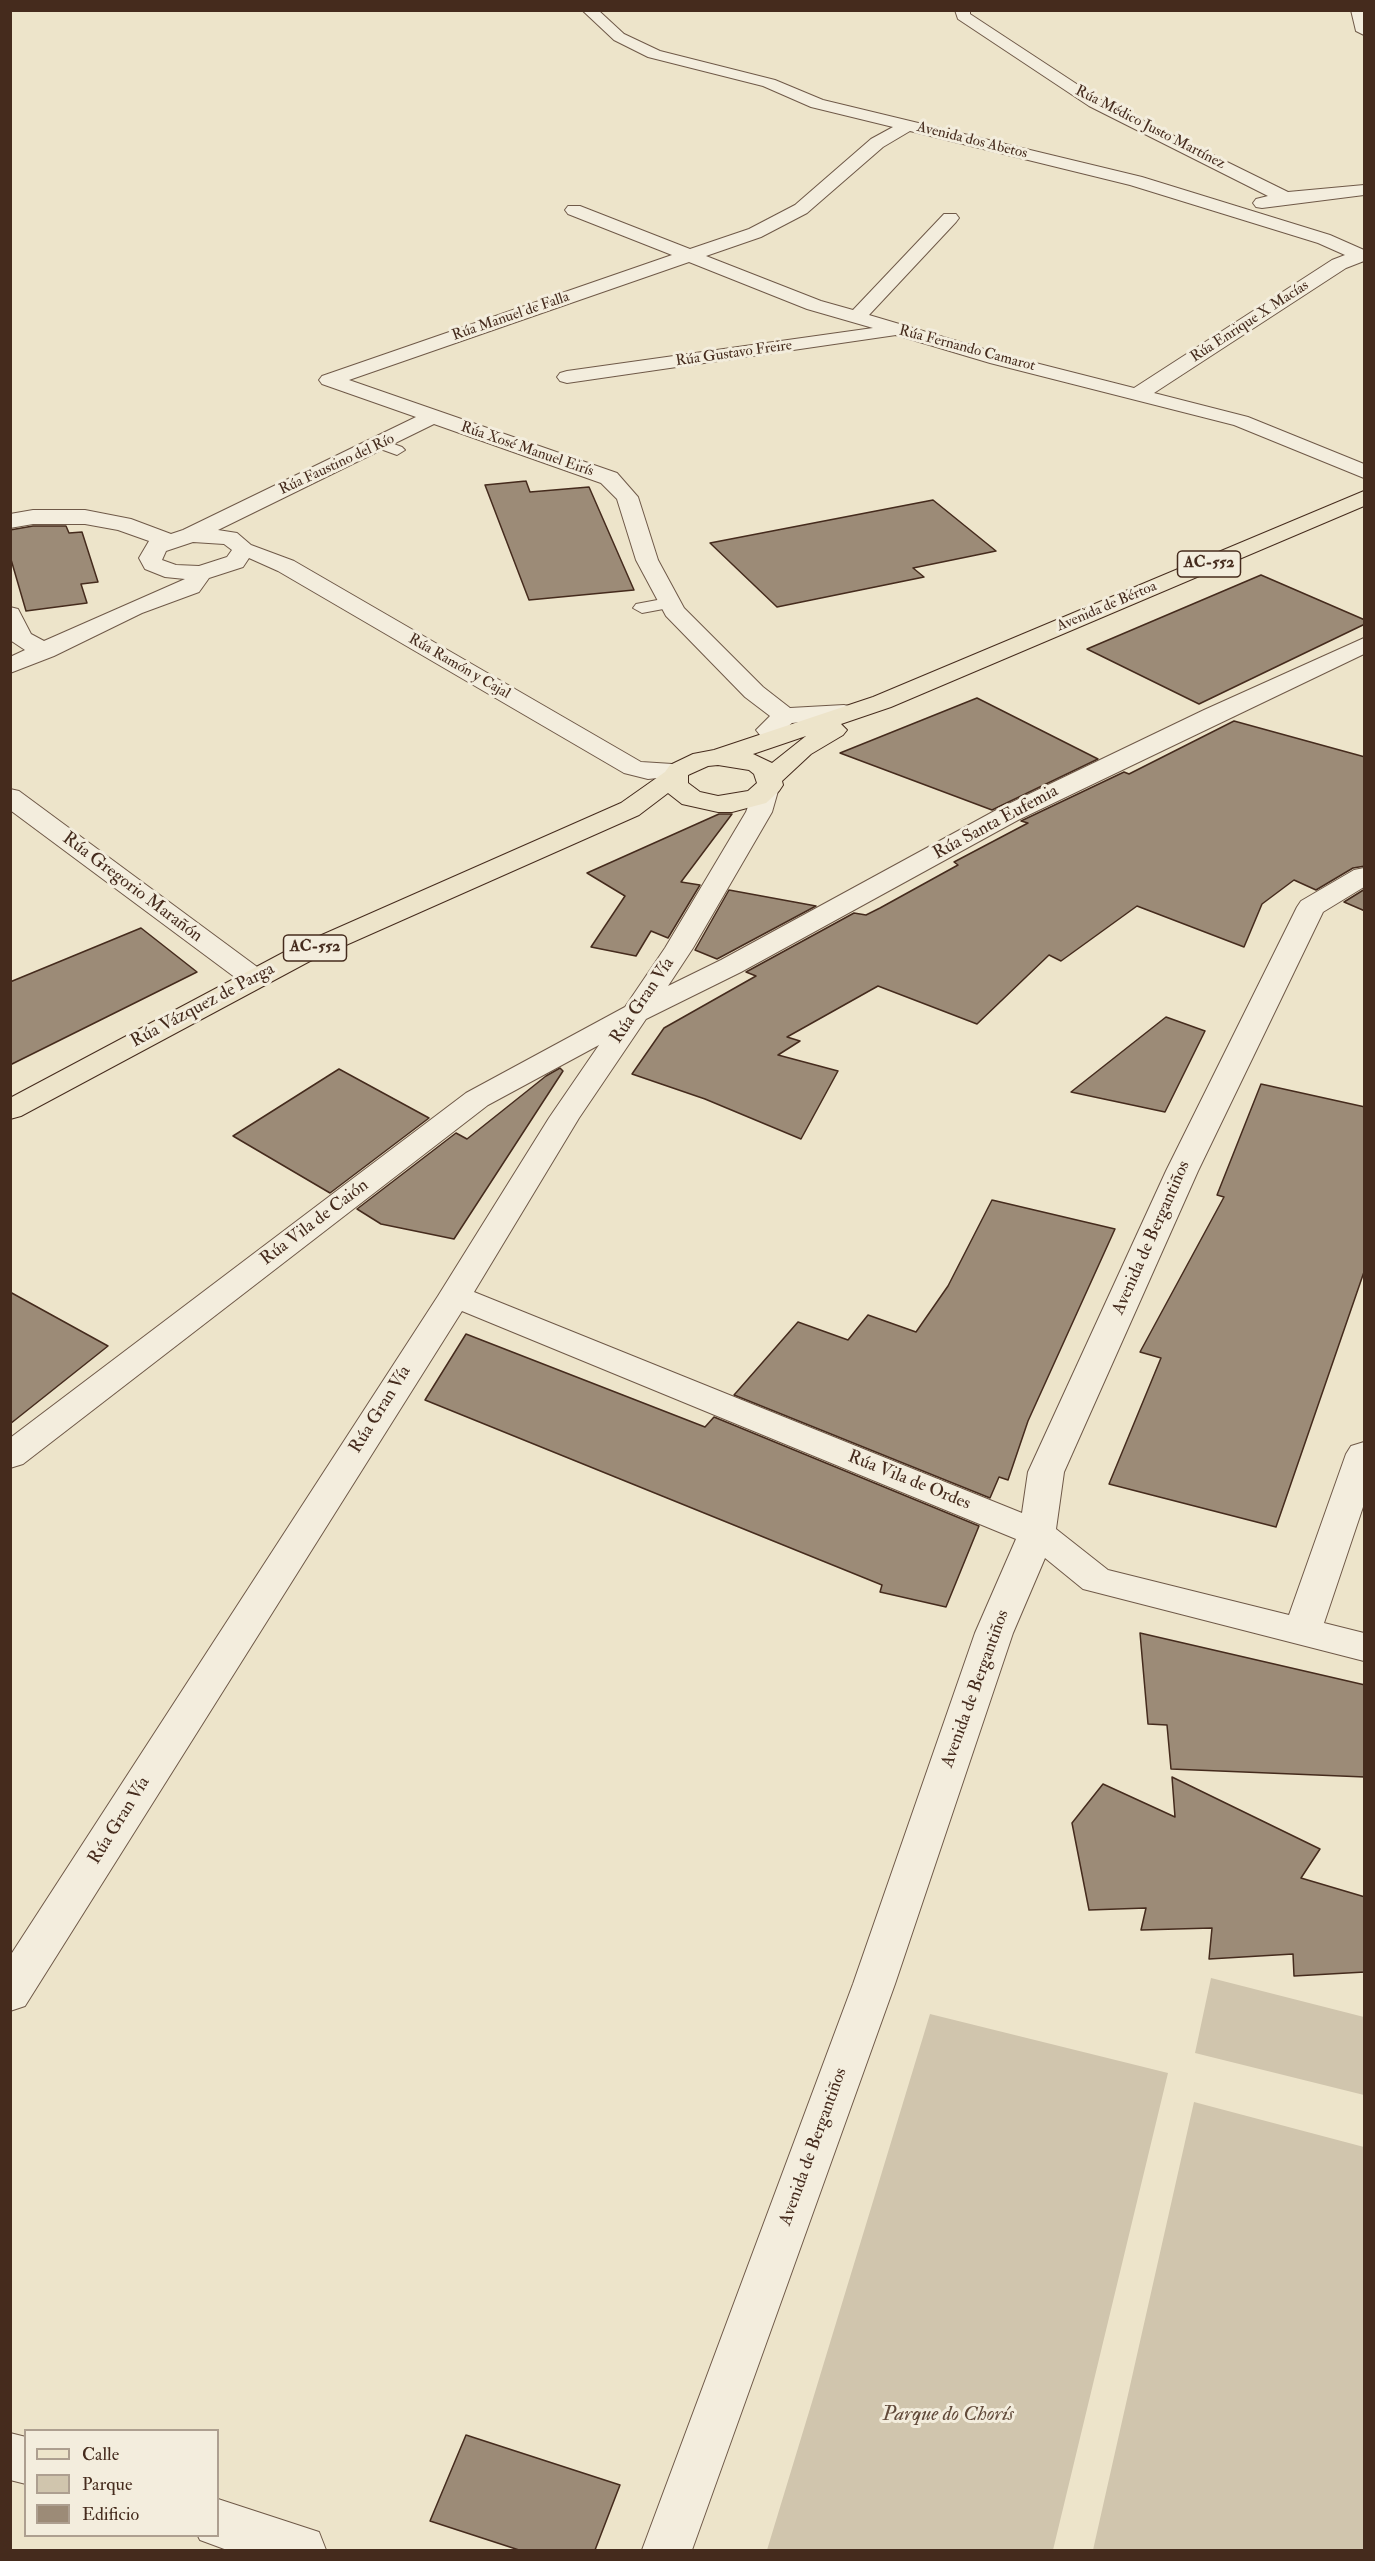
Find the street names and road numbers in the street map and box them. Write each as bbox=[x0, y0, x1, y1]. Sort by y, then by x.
street label: Rúa Médico Justo Martínez bbox=[1072, 82, 1228, 174]
street label: Avenida dos Abetos bbox=[915, 119, 1029, 163]
street label: Rúa Enrique X Macías bbox=[1187, 277, 1313, 367]
street label: Rúa Manuel de Falla bbox=[450, 289, 572, 345]
street label: Rúa Fernando Camarot bbox=[897, 322, 1037, 376]
street label: Rúa Gustavo Freire bbox=[675, 337, 793, 371]
street label: Rúa Xosé Manuel Eirís bbox=[458, 419, 596, 481]
street label: Rúa Faustino del Río bbox=[276, 430, 398, 500]
road number: AC-552 bbox=[1178, 551, 1240, 577]
street label: Avenida de Bértoa bbox=[1054, 578, 1160, 636]
street label: Rúa Ramón y Cajal bbox=[405, 631, 513, 703]
street label: Rúa Santa Eufemia bbox=[930, 781, 1062, 865]
street label: Rúa Gregorio Marañón bbox=[58, 828, 206, 948]
road number: AC-552 bbox=[284, 935, 346, 961]
street label: Rúa Gran Vía bbox=[606, 954, 680, 1048]
street label: Rúa Vázquez de Parga bbox=[127, 959, 279, 1053]
street label: Avenida de Bergantiños bbox=[1108, 1158, 1196, 1318]
street label: Rúa Vila de Caión bbox=[257, 1175, 373, 1271]
street label: Rúa Gran Vía bbox=[346, 1362, 416, 1458]
street label: Rúa Vila de Ordes bbox=[844, 1447, 974, 1515]
street label: Avenida de Bergantiños bbox=[937, 1607, 1015, 1771]
street label: Rúa Gran Vía bbox=[85, 1773, 155, 1869]
street label: Avenida de Bergantiños bbox=[775, 2065, 853, 2229]

